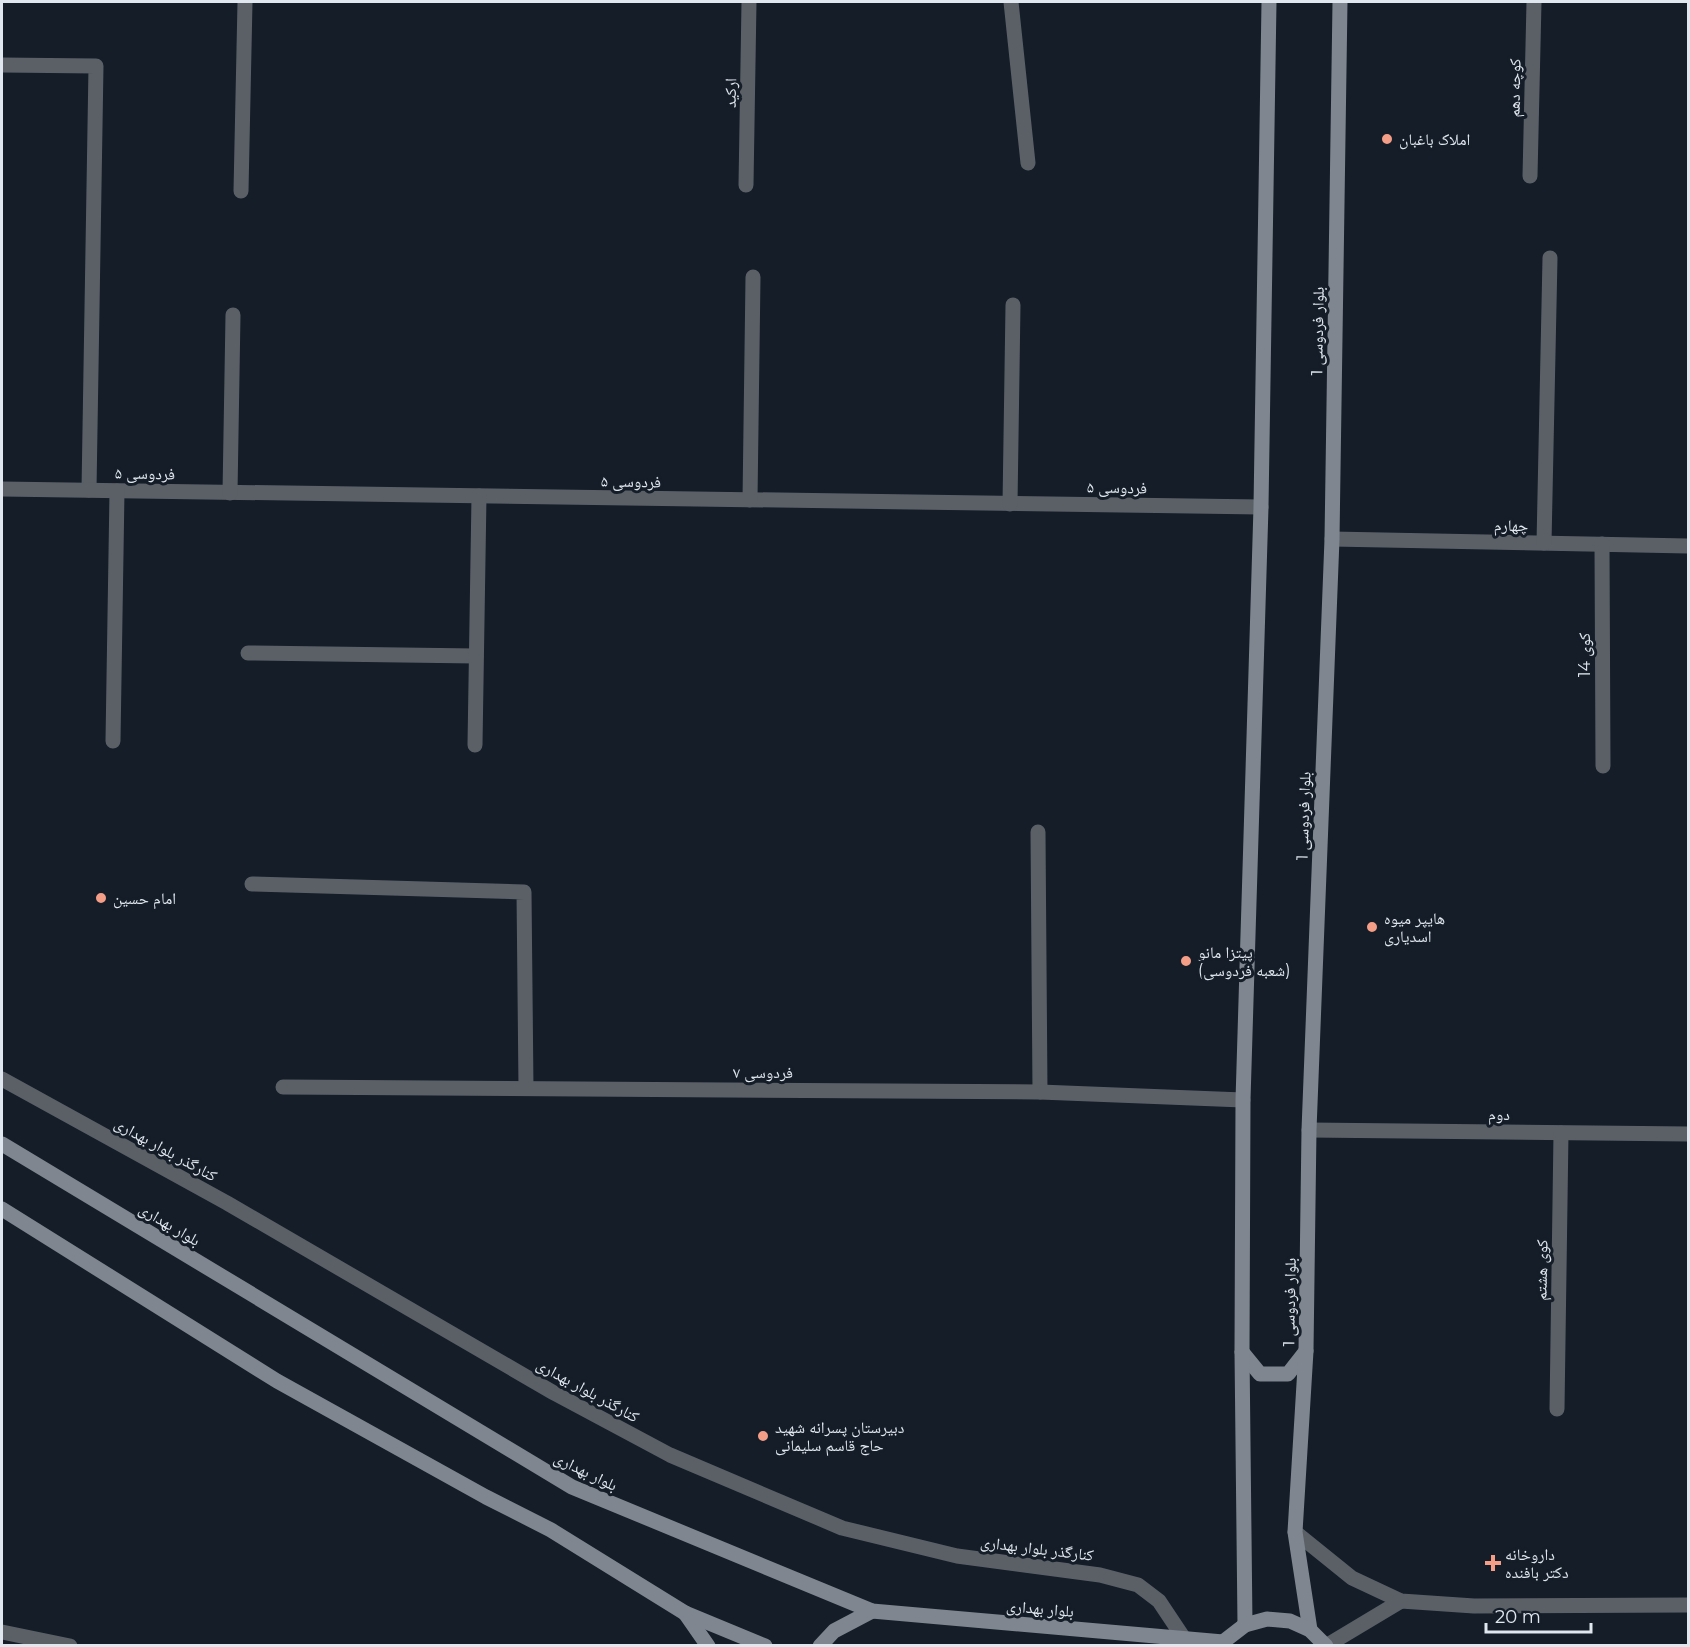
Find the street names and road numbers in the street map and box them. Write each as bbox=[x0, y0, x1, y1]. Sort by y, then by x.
street label: کوچه دهم bbox=[1504, 58, 1526, 118]
street label: ارکید bbox=[721, 78, 740, 108]
street label: بلوار فردوسی 1 bbox=[1307, 286, 1329, 376]
street label: فردوسی ۵ bbox=[115, 463, 175, 485]
street label: فردوسی ۵ bbox=[601, 471, 661, 493]
street label: فردوسی ۵ bbox=[1087, 477, 1147, 499]
street label: چهارم bbox=[1494, 516, 1528, 536]
street label: کوی 14 bbox=[1575, 632, 1595, 677]
street label: بلوار فردوسی 1 bbox=[1292, 771, 1316, 861]
street label: فردوسی ۷ bbox=[733, 1063, 793, 1083]
street label: دوم bbox=[1488, 1105, 1510, 1125]
street label: کنارگذر بلوار بهداری bbox=[111, 1113, 221, 1186]
street label: بلوار بهداری bbox=[135, 1199, 204, 1251]
street label: کوی هشتم bbox=[1531, 1239, 1553, 1301]
street label: بلوار فردوسی 1 bbox=[1279, 1257, 1301, 1347]
street label: کنارگذر بلوار بهداری bbox=[533, 1354, 643, 1427]
street label: بلوار بهداری bbox=[551, 1448, 620, 1496]
street label: کنارگذر بلوار بهداری bbox=[979, 1532, 1095, 1566]
street label: بلوار بهداری bbox=[1005, 1596, 1075, 1622]

